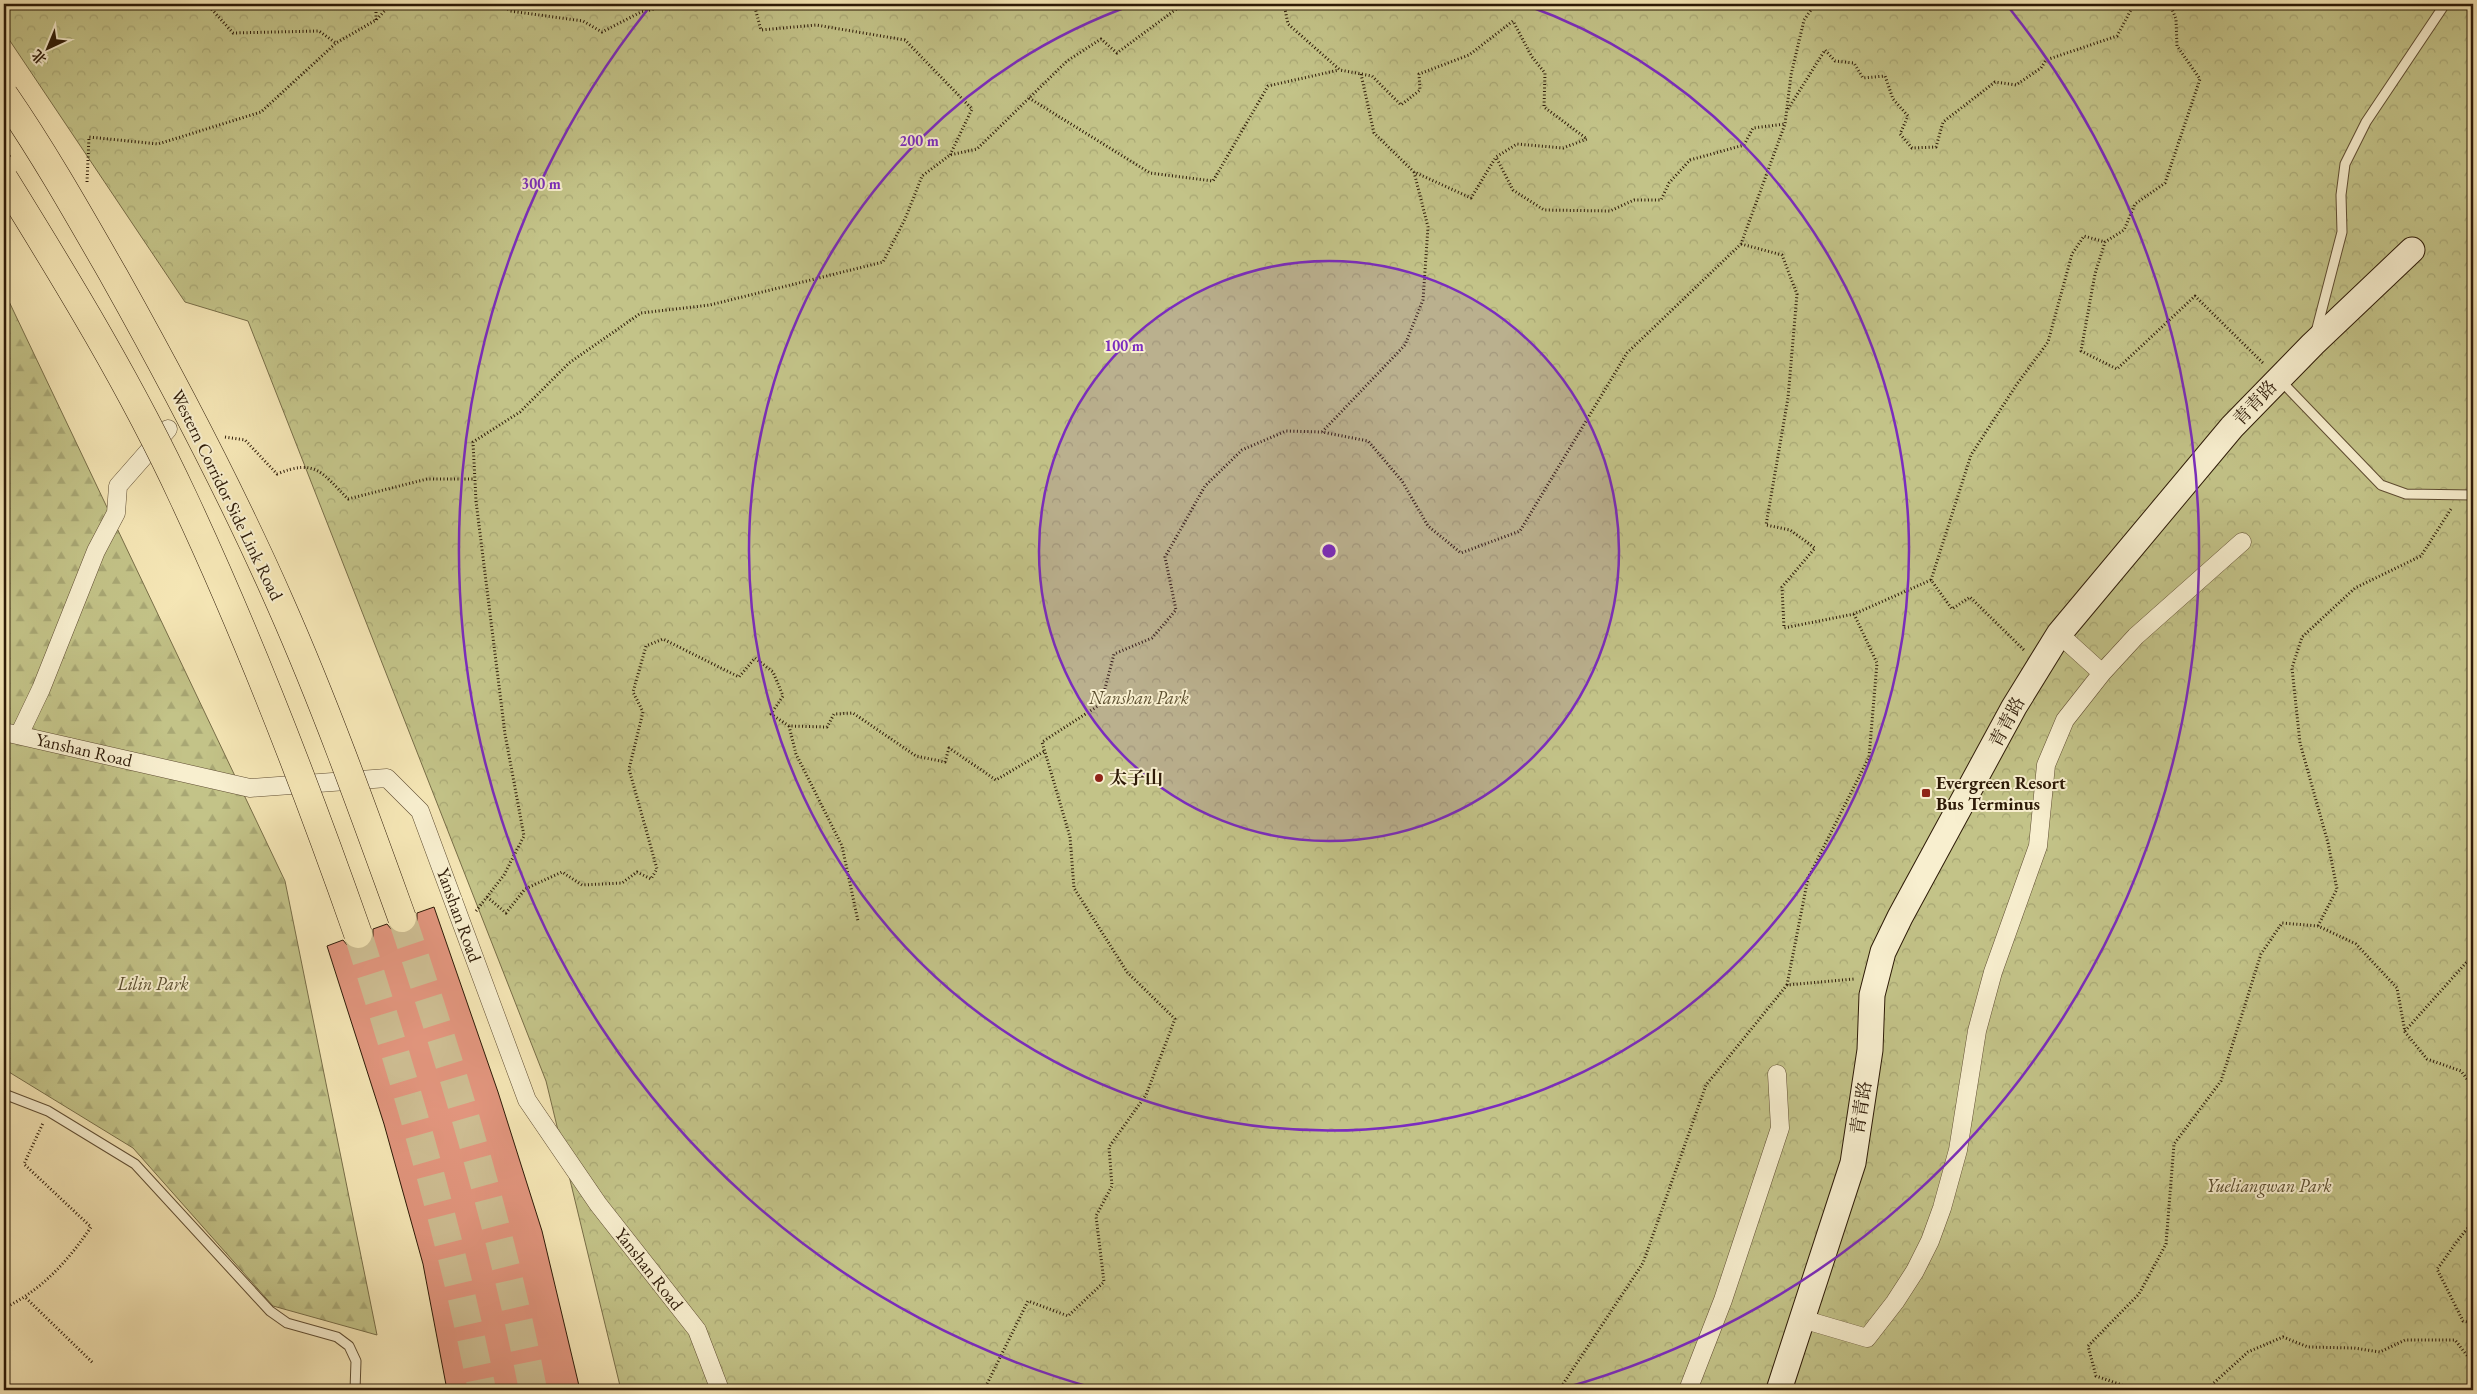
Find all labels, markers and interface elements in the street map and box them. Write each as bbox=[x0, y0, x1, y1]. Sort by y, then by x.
north arrow bbox=[22, 22, 72, 72]
text: 北 bbox=[28, 46, 50, 69]
text: 200 m bbox=[899, 131, 939, 150]
text: 300 m bbox=[521, 174, 561, 193]
text: 100 m bbox=[1104, 336, 1144, 355]
street label: 青青路 bbox=[2228, 375, 2281, 430]
street label: Western Corridor Side Link Road bbox=[166, 386, 289, 605]
centre of rings bbox=[1320, 542, 1338, 560]
park label: Nanshan Park bbox=[1088, 686, 1189, 709]
street label: 青青路 bbox=[1984, 693, 2029, 751]
street label: Yanshan Road bbox=[34, 727, 135, 772]
place label: 太子山 bbox=[1109, 766, 1163, 789]
place label: Evergreen Resort Bus Terminus bbox=[1936, 771, 2066, 815]
marker: 太子山 bbox=[1093, 772, 1105, 784]
marker: Evergreen Resort Bus Terminus bbox=[1920, 787, 1932, 799]
street label: Yanshan Road bbox=[432, 865, 487, 966]
park label: Lilin Park bbox=[116, 972, 189, 995]
street label: 青青路 bbox=[1845, 1079, 1876, 1136]
park label: Yueliangwan Park bbox=[2206, 1174, 2332, 1198]
street label: Yanshan Road bbox=[610, 1223, 689, 1315]

